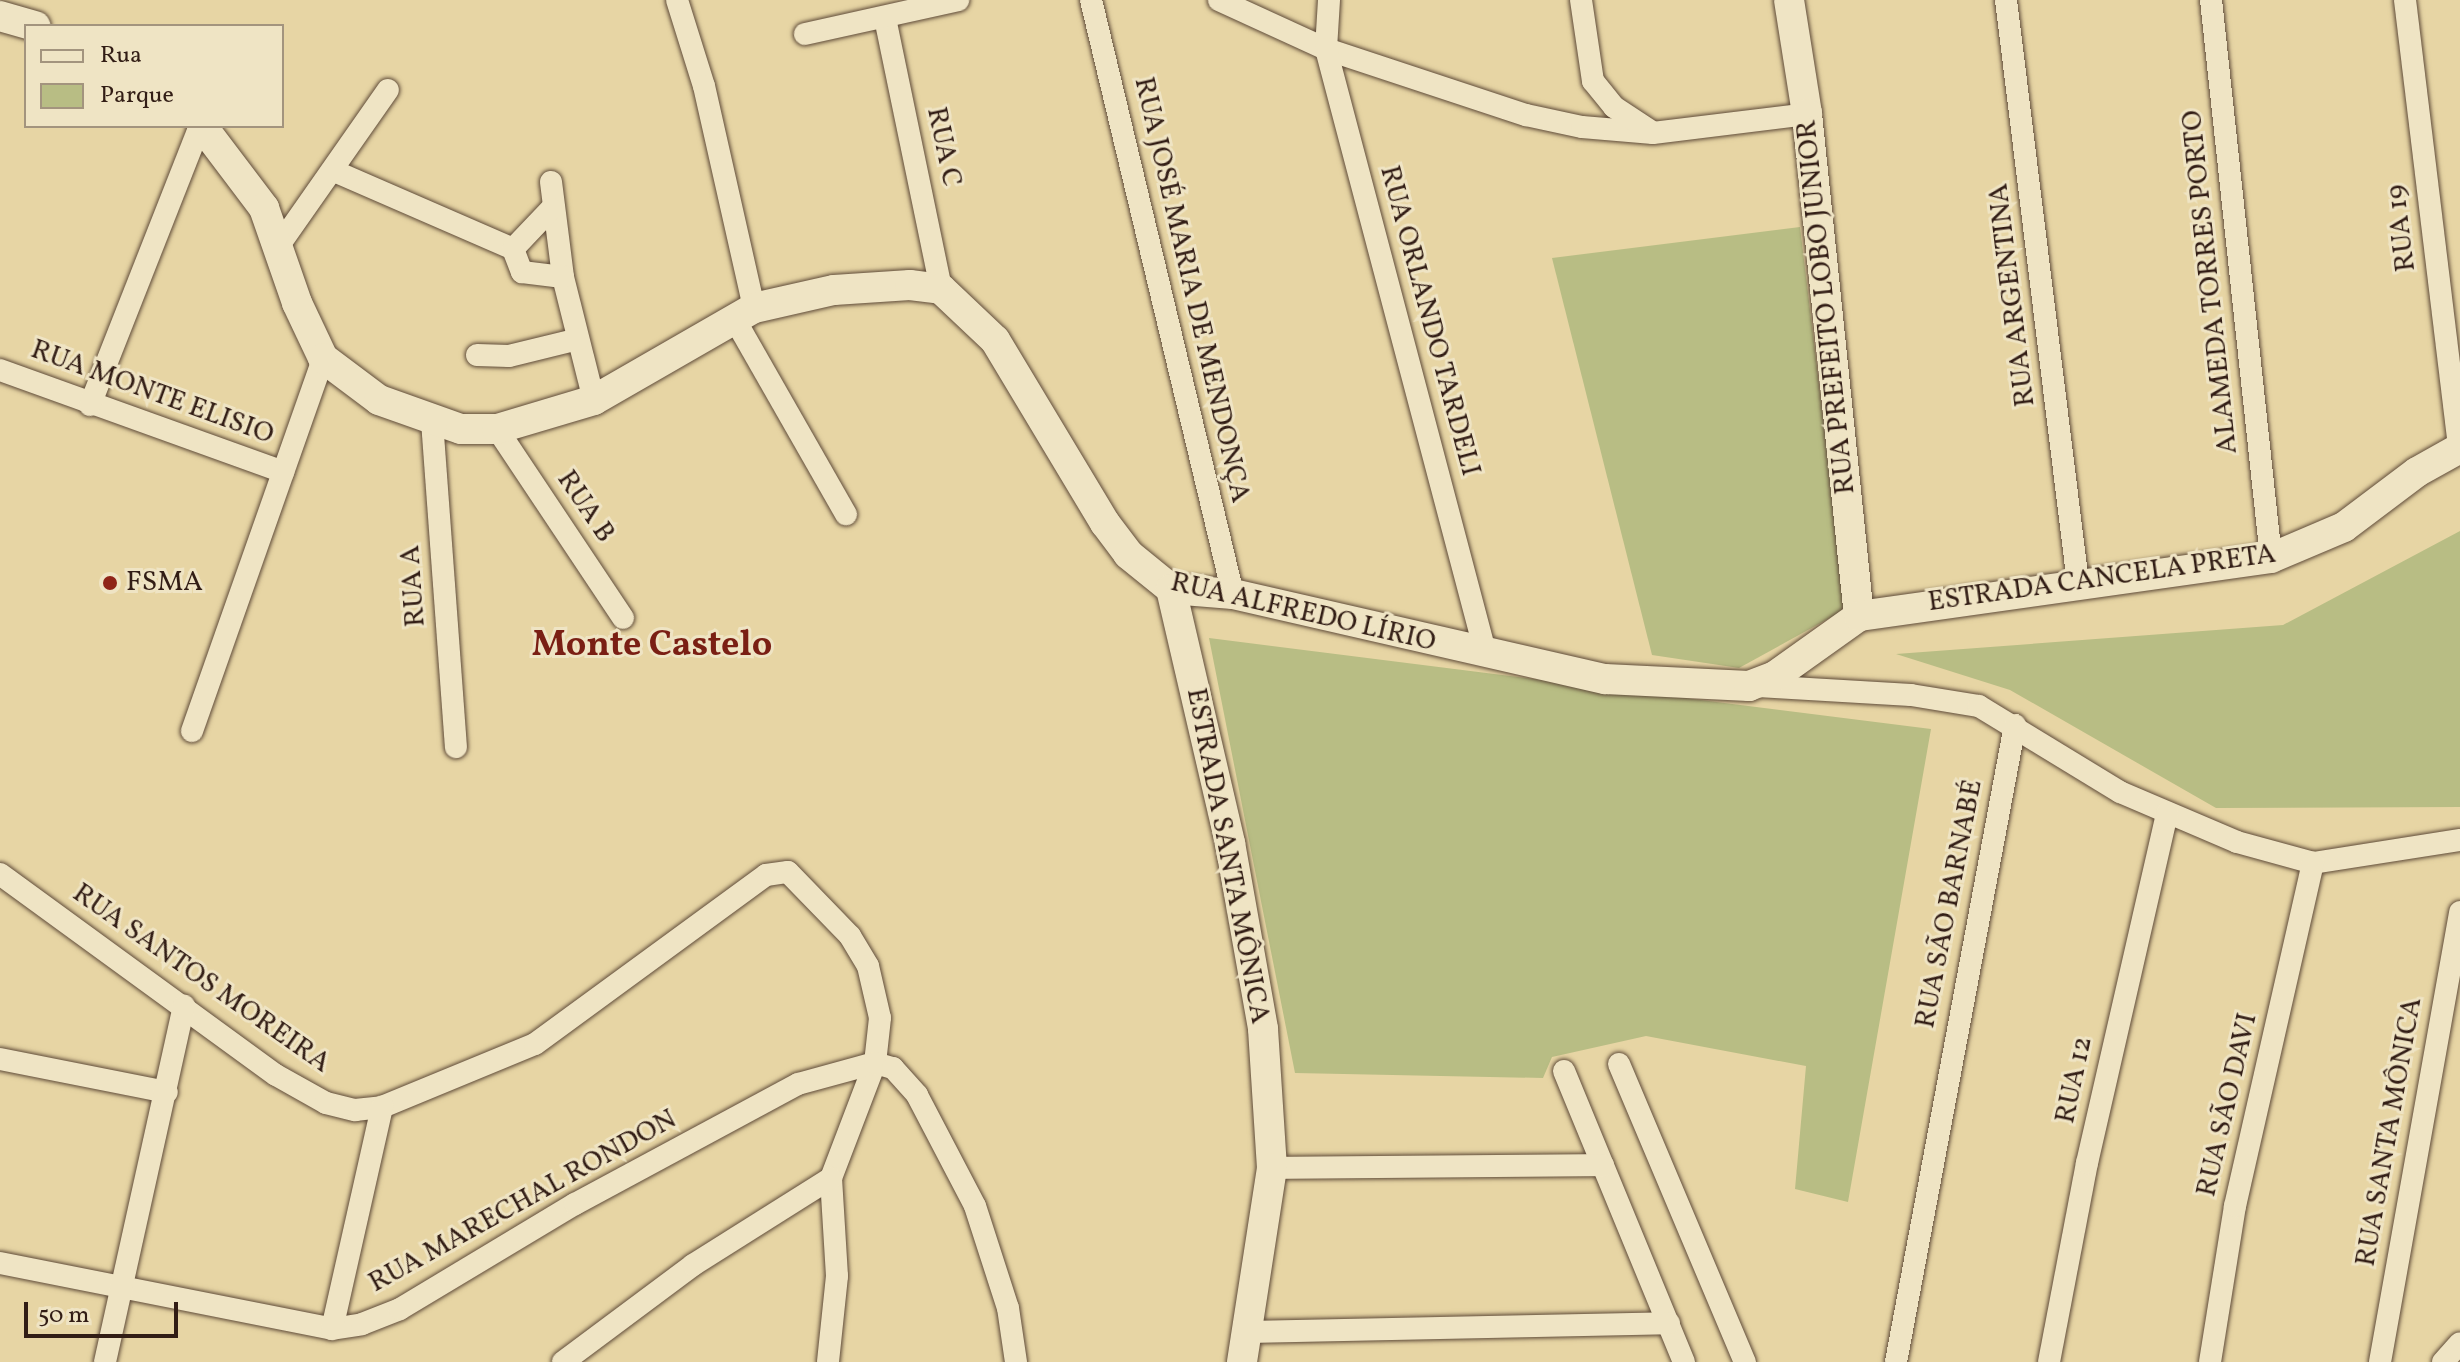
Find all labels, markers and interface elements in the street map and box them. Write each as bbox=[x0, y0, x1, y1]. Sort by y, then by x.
legend bbox=[24, 24, 284, 128]
text: Rua bbox=[100, 39, 142, 73]
street label: RUA JOSÉ MARIA DE MENDONÇA bbox=[1126, 74, 1256, 506]
text: Parque bbox=[100, 79, 174, 113]
street label: RUA C bbox=[918, 104, 968, 190]
street label: ALAMEDA TORRES PORTO bbox=[2176, 108, 2246, 456]
street label: RUA PREFEITO LOBO JUNIOR bbox=[1791, 118, 1863, 496]
street label: RUA ORLANDO TARDELI bbox=[1371, 162, 1487, 480]
street label: RUA ARGENTINA bbox=[1983, 181, 2043, 409]
street label: RUA 19 bbox=[2380, 182, 2424, 274]
street label: RUA MONTE ELISIO bbox=[26, 333, 278, 453]
street label: RUA B bbox=[549, 465, 621, 549]
street label: ESTRADA CANCELA PRETA bbox=[1926, 538, 2278, 620]
street label: RUA A bbox=[394, 544, 434, 628]
place label: FSMA bbox=[126, 566, 203, 600]
street label: RUA ALFREDO LÍRIO bbox=[1167, 566, 1439, 660]
marker: FSMA bbox=[101, 574, 119, 592]
district label: Monte Castelo bbox=[532, 625, 772, 669]
street label: ESTRADA SANTA MÔNICA bbox=[1178, 685, 1276, 1027]
street label: RUA SÃO BARNABÉ bbox=[1909, 777, 1991, 1031]
street label: RUA SANTOS MOREIRA bbox=[66, 877, 336, 1081]
street label: RUA SANTA MÔNICA bbox=[2350, 995, 2430, 1269]
street label: RUA SÃO DAVI bbox=[2191, 1010, 2265, 1200]
street label: RUA 12 bbox=[2049, 1033, 2101, 1127]
street label: RUA MARECHAL RONDON bbox=[363, 1103, 683, 1301]
scale bar bbox=[28, 1286, 182, 1336]
text: 50 m bbox=[38, 1299, 90, 1333]

